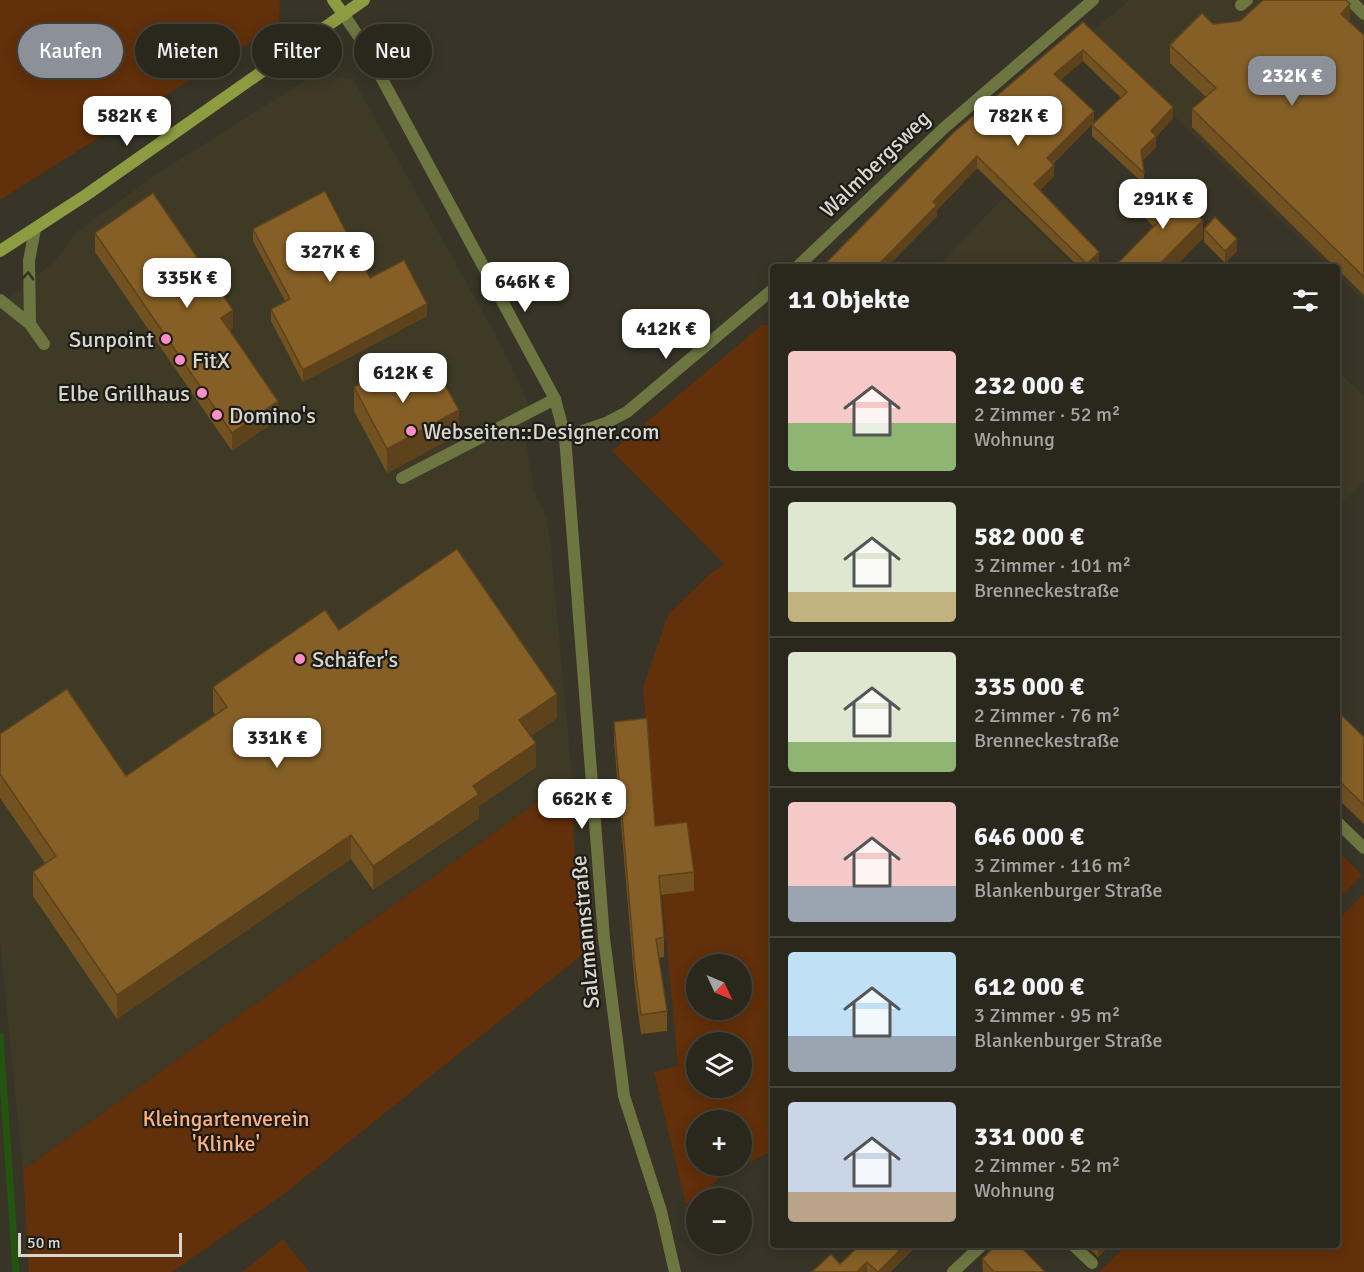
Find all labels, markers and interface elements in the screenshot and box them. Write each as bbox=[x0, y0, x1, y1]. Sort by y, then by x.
chip: Kaufen bbox=[18, 24, 123, 78]
chip: Mieten bbox=[135, 24, 240, 78]
chip: Filter bbox=[252, 24, 342, 78]
chip: Neu bbox=[354, 24, 432, 78]
pin: 232K € bbox=[1243, 56, 1341, 107]
text: 232K € bbox=[1262, 63, 1322, 88]
pin: 582K € bbox=[78, 96, 176, 147]
pin: 782K € bbox=[969, 96, 1067, 147]
text: 582K € bbox=[97, 103, 157, 128]
text: 782K € bbox=[988, 103, 1048, 128]
street label: Walmbergsweg bbox=[814, 105, 936, 223]
pin: 291K € bbox=[1114, 179, 1212, 230]
text: 291K € bbox=[1133, 186, 1193, 211]
pin: 327K € bbox=[281, 232, 379, 283]
text: 327K € bbox=[300, 239, 360, 264]
pin: 335K € bbox=[138, 258, 236, 309]
pin: 646K € bbox=[476, 262, 574, 313]
text: 335K € bbox=[157, 265, 217, 290]
text: 646K € bbox=[495, 269, 555, 294]
one-way arrow bbox=[22, 272, 34, 281]
text: 11 Objekte bbox=[788, 284, 910, 316]
icon: filters bbox=[1289, 284, 1322, 317]
pin: 412K € bbox=[617, 309, 715, 360]
text: 412K € bbox=[636, 316, 696, 341]
place label: Sunpoint bbox=[69, 326, 154, 353]
marker: Sunpoint bbox=[159, 332, 173, 346]
place label: FitX bbox=[192, 347, 230, 374]
marker: FitX bbox=[173, 353, 187, 367]
pin: 612K € bbox=[354, 353, 452, 404]
text: 612K € bbox=[373, 360, 433, 385]
text: 232 000 € bbox=[974, 370, 1084, 402]
icon: home bbox=[836, 375, 908, 447]
place label: Elbe Grillhaus bbox=[58, 380, 190, 407]
marker: Elbe Grillhaus bbox=[195, 386, 209, 400]
place label: Domino's bbox=[229, 402, 316, 429]
text: 2 Zimmer · 52 m² bbox=[974, 402, 1120, 427]
marker: Domino's bbox=[210, 408, 224, 422]
place label: Webseiten::Designer.com bbox=[423, 418, 659, 445]
marker: Webseiten::Designer.com bbox=[404, 424, 418, 438]
text: Wohnung bbox=[974, 427, 1055, 452]
text: 582 000 € bbox=[974, 521, 1084, 553]
icon: home bbox=[836, 526, 908, 598]
text: 3 Zimmer · 101 m² bbox=[974, 553, 1131, 578]
text: Brenneckestraße bbox=[974, 578, 1119, 603]
place label: Schäfer's bbox=[312, 646, 398, 673]
marker: Schäfer's bbox=[293, 652, 307, 666]
text: 335 000 € bbox=[974, 671, 1084, 703]
icon: home bbox=[836, 676, 908, 748]
text: 2 Zimmer · 76 m² bbox=[974, 703, 1120, 728]
pin: 331K € bbox=[228, 718, 326, 769]
text: 331K € bbox=[247, 725, 307, 750]
text: Brenneckestraße bbox=[974, 728, 1119, 753]
pin: 662K € bbox=[533, 779, 631, 830]
text: 662K € bbox=[552, 786, 612, 811]
text: 646 000 € bbox=[974, 821, 1084, 853]
icon: home bbox=[836, 826, 908, 898]
text: 3 Zimmer · 116 m² bbox=[974, 853, 1131, 878]
street label: Salzmannstraße bbox=[565, 854, 605, 1010]
text: Blankenburger Straße bbox=[974, 878, 1163, 903]
north arrow bbox=[686, 954, 752, 1020]
map controls bbox=[686, 954, 752, 1254]
text: 612 000 € bbox=[974, 971, 1084, 1003]
icon: home bbox=[836, 976, 908, 1048]
text: 3 Zimmer · 95 m² bbox=[974, 1003, 1120, 1028]
text: Blankenburger Straße bbox=[974, 1028, 1163, 1053]
button: layers bbox=[686, 1032, 752, 1098]
park label: Kleingartenverein 'Klinke' bbox=[142, 1105, 310, 1157]
button: + bbox=[686, 1110, 752, 1176]
text: 331 000 € bbox=[974, 1121, 1084, 1153]
icon: home bbox=[836, 1126, 908, 1198]
text: 2 Zimmer · 52 m² bbox=[974, 1153, 1120, 1178]
text: Wohnung bbox=[974, 1178, 1055, 1203]
button: − bbox=[686, 1188, 752, 1254]
scale bar bbox=[18, 1230, 182, 1258]
text: 50 m bbox=[27, 1233, 61, 1253]

